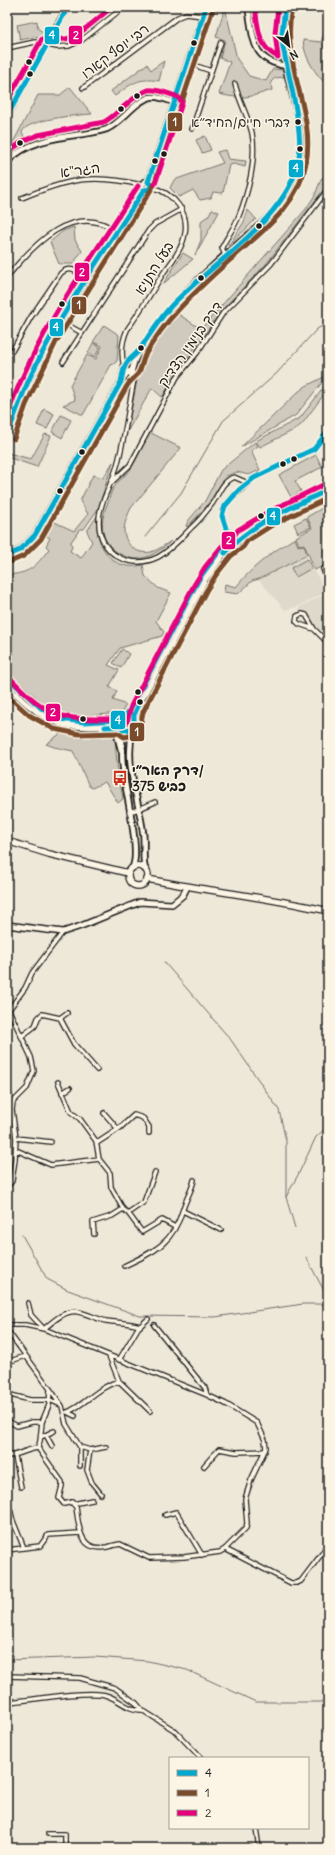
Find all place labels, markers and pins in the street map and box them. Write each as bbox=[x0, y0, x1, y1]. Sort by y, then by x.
unlabelled marker bbox=[189, 38, 199, 48]
unlabelled marker bbox=[24, 57, 34, 67]
unlabelled marker bbox=[25, 69, 35, 79]
unlabelled marker bbox=[132, 91, 142, 101]
unlabelled marker bbox=[116, 104, 126, 114]
place label: דברי חיים/החיד״א bbox=[191, 114, 290, 131]
marker: דברי חיים/החיד״א bbox=[293, 117, 303, 127]
unlabelled marker bbox=[15, 138, 25, 148]
unlabelled marker bbox=[295, 144, 305, 154]
unlabelled marker bbox=[159, 149, 169, 159]
unlabelled marker bbox=[150, 156, 160, 166]
unlabelled marker bbox=[254, 221, 264, 231]
unlabelled marker bbox=[196, 273, 206, 283]
unlabelled marker bbox=[57, 299, 67, 309]
unlabelled marker bbox=[136, 343, 146, 353]
unlabelled marker bbox=[77, 447, 87, 457]
unlabelled marker bbox=[289, 454, 299, 464]
unlabelled marker bbox=[278, 459, 288, 469]
unlabelled marker bbox=[55, 486, 65, 496]
unlabelled marker bbox=[256, 511, 266, 521]
unlabelled marker bbox=[133, 687, 143, 697]
unlabelled marker bbox=[135, 697, 145, 707]
unlabelled marker bbox=[78, 714, 88, 724]
place label: דרך האר״י/ כביש 375 bbox=[132, 761, 204, 795]
bus stop icon: דרך האר״י/ כביש 375 bbox=[111, 769, 129, 787]

